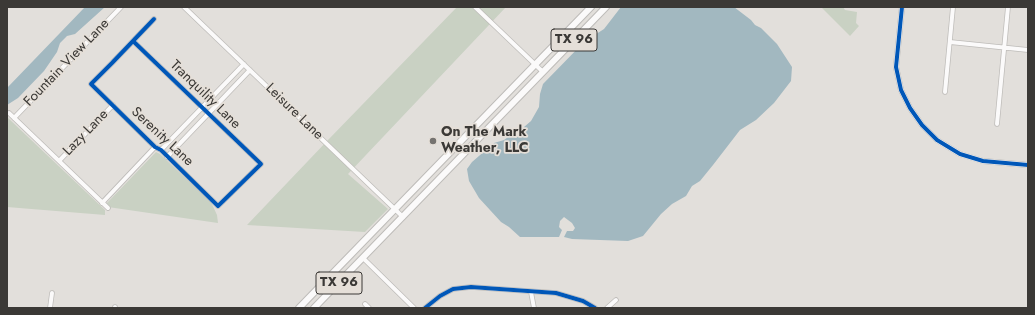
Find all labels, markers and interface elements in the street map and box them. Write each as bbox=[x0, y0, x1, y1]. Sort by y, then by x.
street label: Fountain View Lane bbox=[21, 16, 113, 110]
road number: TX 96 bbox=[551, 29, 597, 51]
street label: Tranquility Lane bbox=[166, 57, 244, 133]
street label: Leisure Lane bbox=[262, 80, 326, 144]
street label: Serenity Lane bbox=[127, 104, 197, 170]
street label: Lazy Lane bbox=[60, 106, 112, 160]
place label: On The Mark Weather, LLC bbox=[441, 125, 529, 158]
marker: On The Mark Weather, LLC bbox=[428, 136, 438, 146]
road number: TX 96 bbox=[316, 272, 362, 294]

